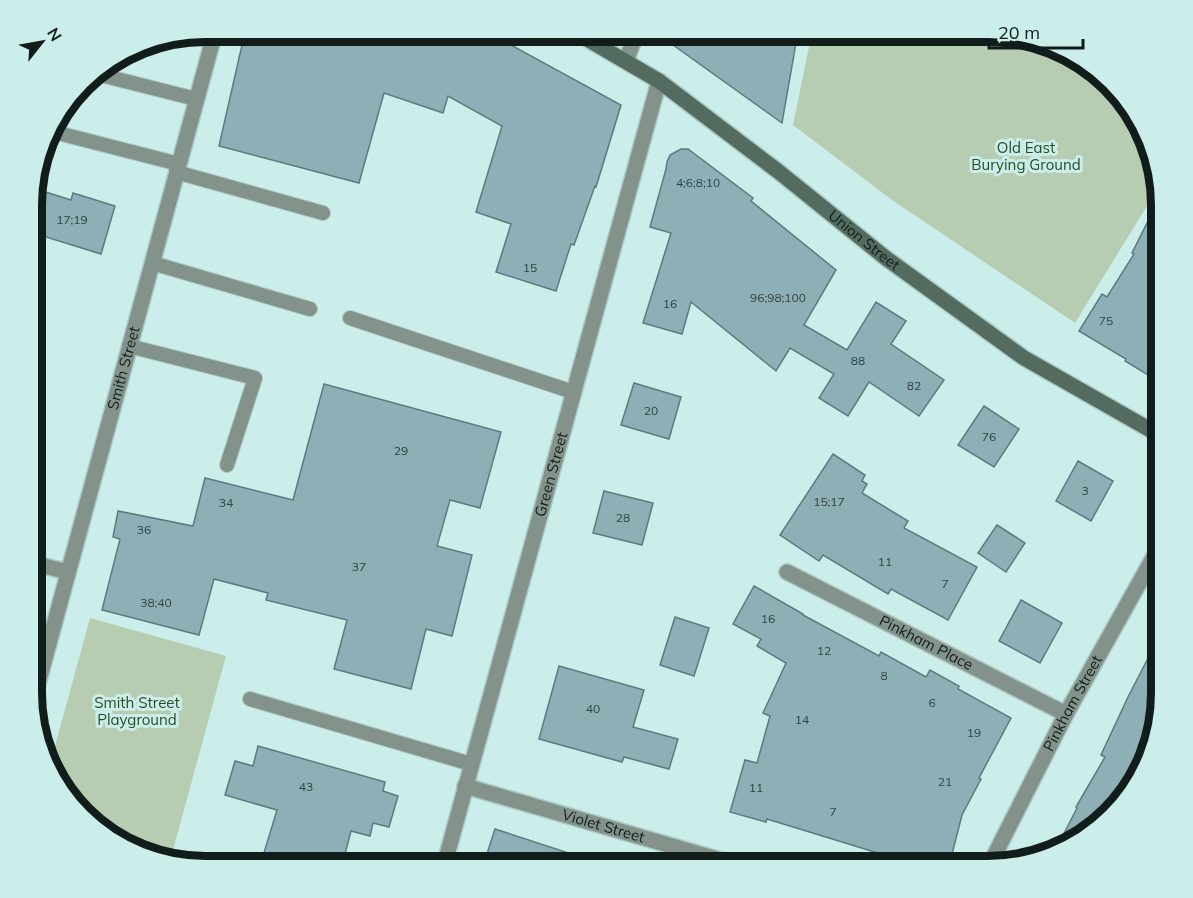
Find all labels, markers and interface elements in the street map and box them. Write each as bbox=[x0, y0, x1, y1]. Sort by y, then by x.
north arrow bbox=[12, 12, 72, 72]
scale bar bbox=[989, 12, 1084, 50]
text: 20 m bbox=[998, 21, 1040, 44]
text: N bbox=[43, 24, 67, 45]
park label: Old East Burying Ground bbox=[971, 138, 1081, 174]
house number: 4;6;8;10 bbox=[676, 175, 720, 190]
street label: Union Street bbox=[825, 206, 904, 274]
house number: 17;19 bbox=[56, 212, 88, 227]
house number: 15 bbox=[523, 260, 537, 275]
house number: 96;98;100 bbox=[750, 290, 806, 305]
house number: 16 bbox=[663, 296, 677, 311]
house number: 75 bbox=[1099, 313, 1113, 328]
street label: Smith Street bbox=[103, 324, 144, 412]
house number: 88 bbox=[851, 353, 865, 368]
house number: 82 bbox=[907, 378, 921, 393]
house number: 20 bbox=[644, 403, 658, 418]
house number: 76 bbox=[982, 429, 996, 444]
street label: Green Street bbox=[530, 430, 571, 519]
house number: 29 bbox=[394, 443, 408, 458]
house number: 3 bbox=[1081, 483, 1089, 498]
house number: 15;17 bbox=[813, 494, 845, 509]
house number: 34 bbox=[219, 495, 233, 510]
house number: 28 bbox=[616, 510, 630, 525]
house number: 36 bbox=[137, 522, 151, 537]
house number: 11 bbox=[878, 554, 892, 569]
house number: 37 bbox=[352, 559, 366, 574]
house number: 7 bbox=[941, 576, 949, 591]
house number: 38;40 bbox=[140, 595, 172, 610]
house number: 16 bbox=[761, 611, 775, 626]
street label: Pinkham Place bbox=[876, 611, 976, 674]
house number: 12 bbox=[817, 643, 831, 658]
street label: Pinkham Street bbox=[1039, 652, 1106, 754]
house number: 8 bbox=[880, 668, 888, 683]
park label: Smith Street Playground bbox=[94, 693, 180, 729]
house number: 6 bbox=[928, 695, 936, 710]
house number: 40 bbox=[586, 701, 600, 716]
house number: 14 bbox=[795, 712, 809, 727]
house number: 19 bbox=[967, 725, 981, 740]
house number: 21 bbox=[938, 774, 952, 789]
house number: 43 bbox=[299, 779, 313, 794]
house number: 11 bbox=[749, 780, 763, 795]
house number: 7 bbox=[829, 804, 837, 819]
street label: Violet Street bbox=[560, 805, 647, 847]

